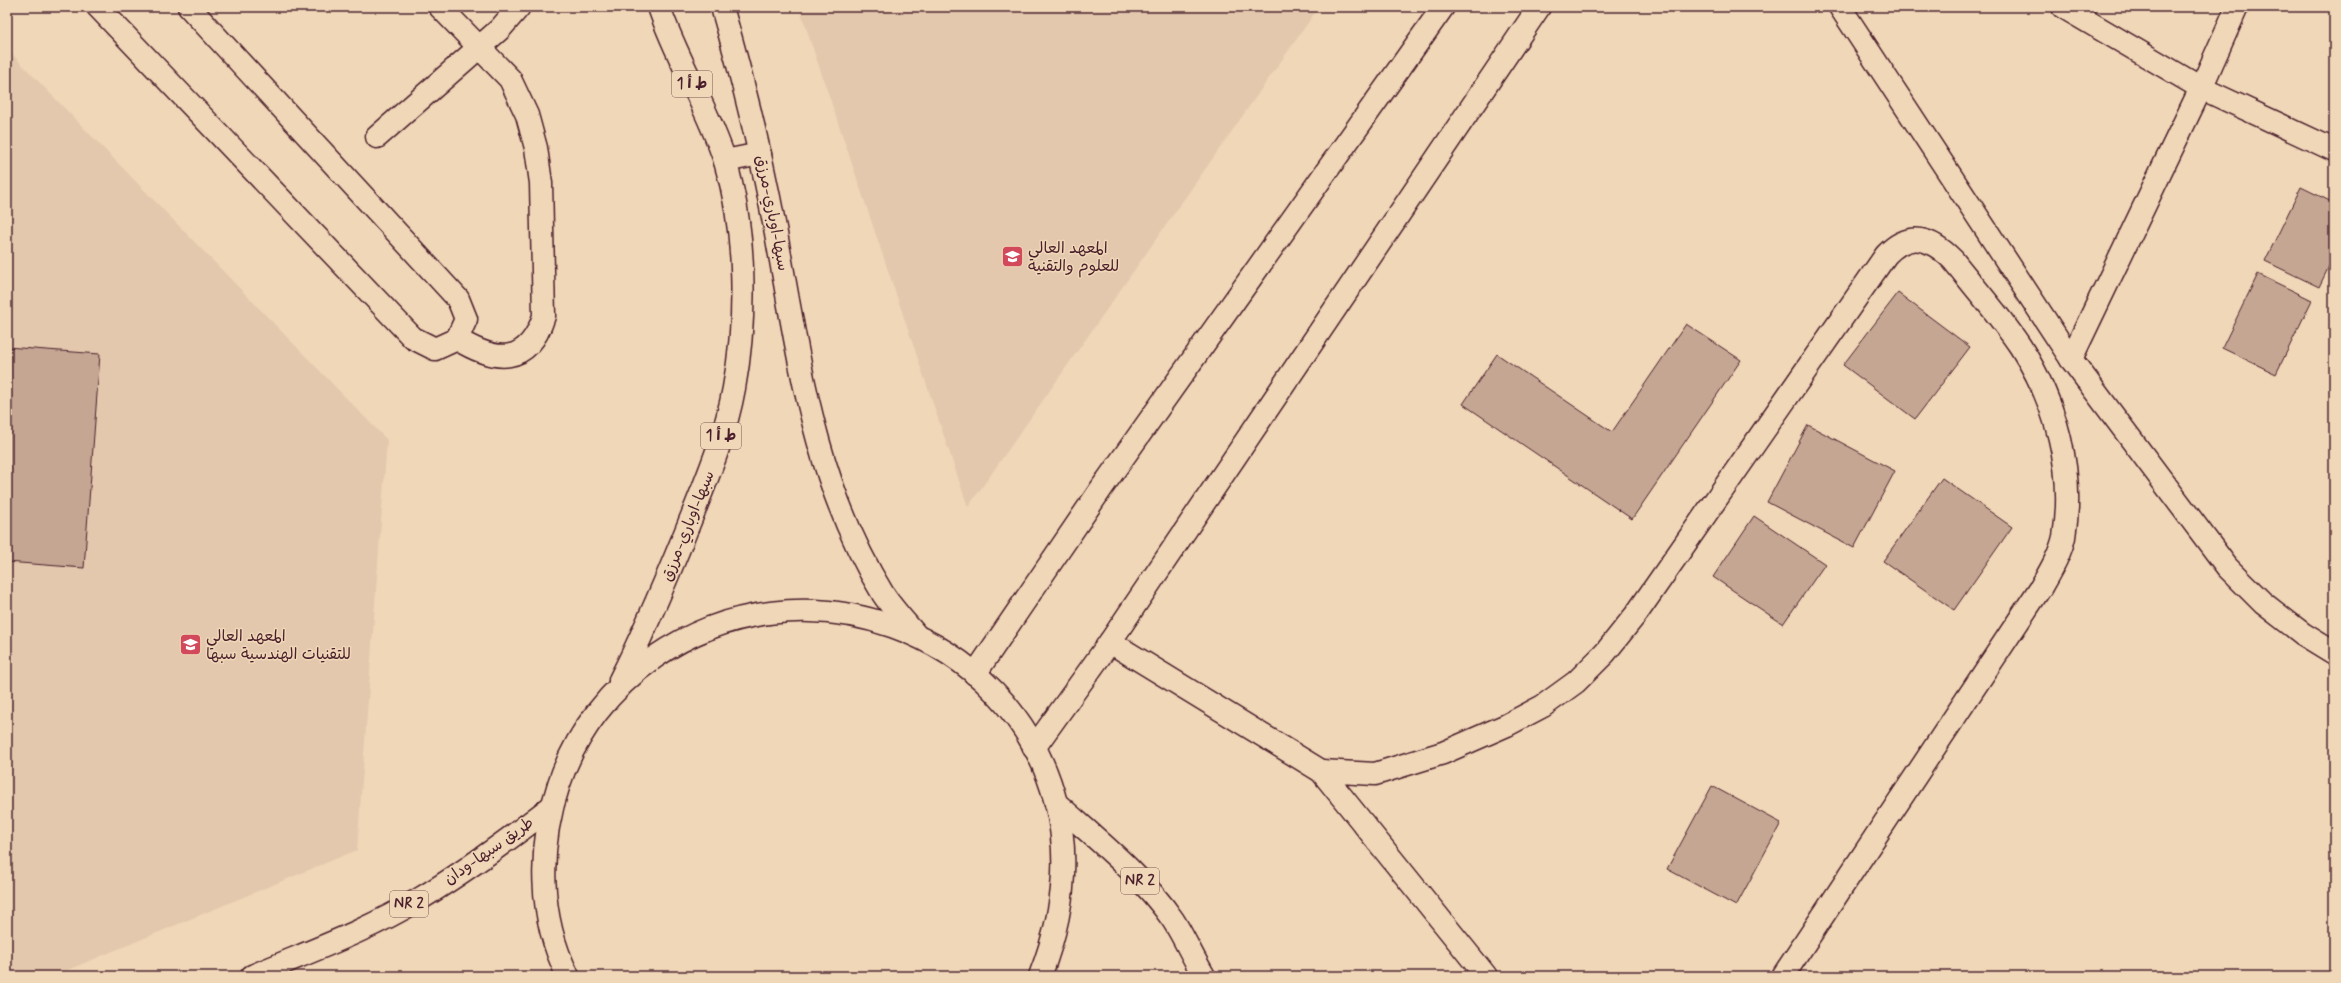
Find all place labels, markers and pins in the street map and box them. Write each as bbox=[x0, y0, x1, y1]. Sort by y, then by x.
place label: المعهد العالي للعلوم والتقنية bbox=[1028, 238, 1119, 278]
school or university icon: المعهد العالي للعلوم والتقنية bbox=[1000, 244, 1026, 270]
place label: المعهد العالي للتقنيات الهندسية سبها bbox=[206, 626, 351, 665]
school or university icon: المعهد العالي للتقنيات الهندسية سبها bbox=[177, 632, 203, 658]

